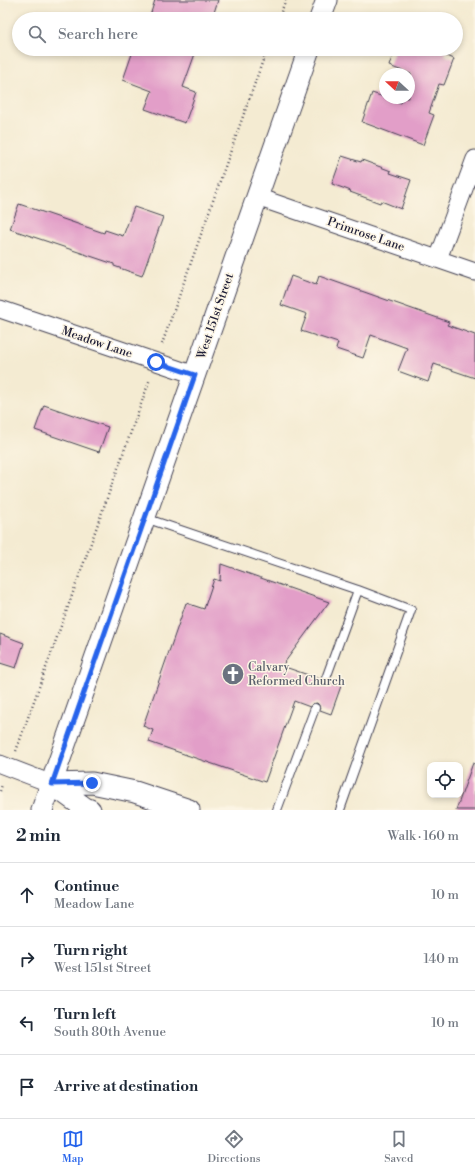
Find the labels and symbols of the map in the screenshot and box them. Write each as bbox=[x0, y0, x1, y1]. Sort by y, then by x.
north arrow bbox=[379, 68, 415, 104]
street label: Primrose Lane bbox=[325, 214, 407, 255]
street label: West 151st Street bbox=[193, 271, 237, 362]
street label: Meadow Lane bbox=[59, 323, 134, 362]
route start bbox=[147, 353, 165, 371]
place label: Calvary Reformed Church bbox=[248, 660, 345, 689]
church icon: Calvary Reformed Church bbox=[220, 661, 246, 687]
route end bbox=[83, 774, 101, 792]

